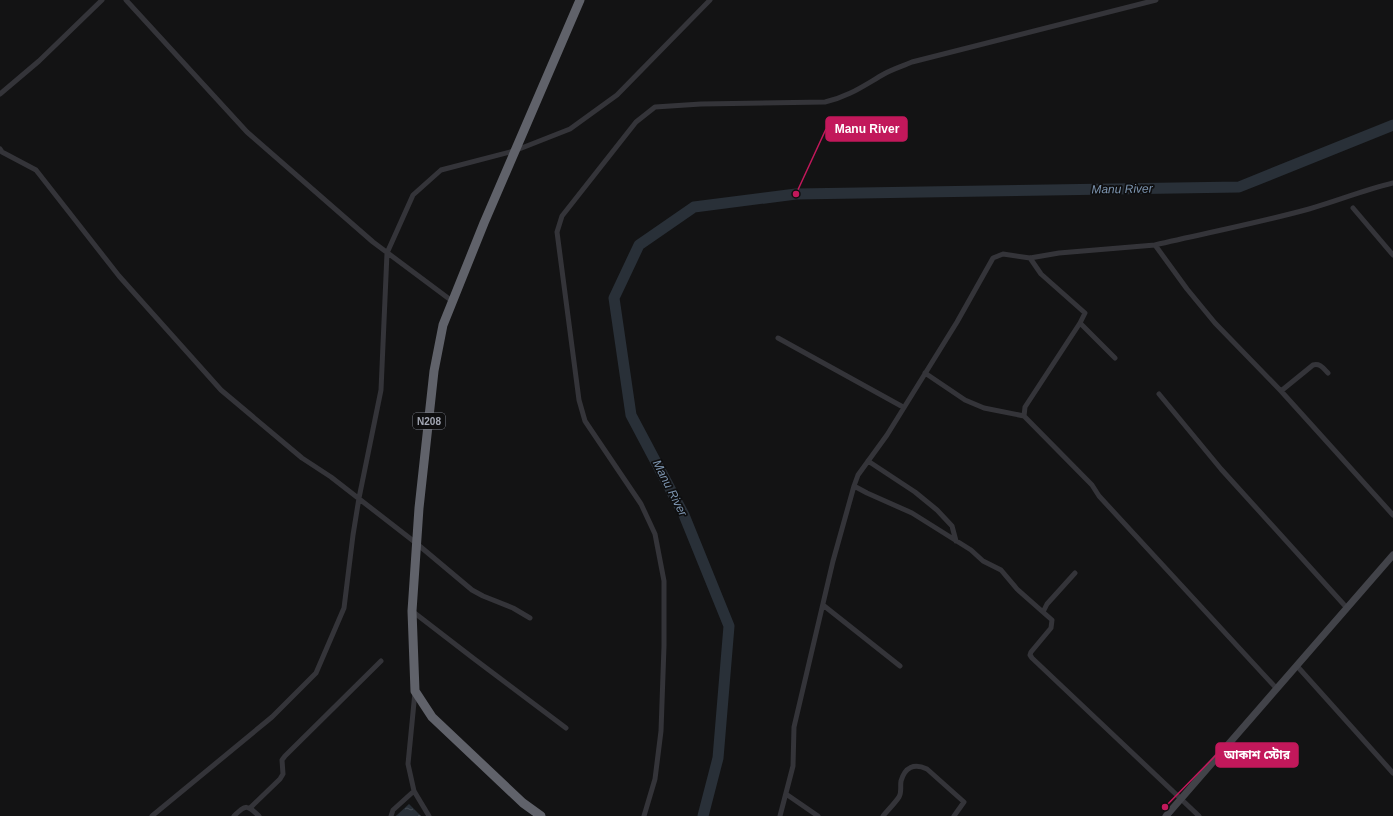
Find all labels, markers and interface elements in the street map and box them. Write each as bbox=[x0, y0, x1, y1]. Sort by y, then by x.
callout: Manu River bbox=[826, 117, 907, 141]
text: Manu River bbox=[835, 122, 900, 136]
water label: Manu River bbox=[1091, 181, 1154, 197]
road number: N208 bbox=[413, 413, 445, 429]
water label: Manu River bbox=[650, 457, 691, 519]
callout: আকাশ স্টোর bbox=[1216, 743, 1298, 767]
text: আকাশ স্টোর bbox=[1223, 747, 1291, 762]

